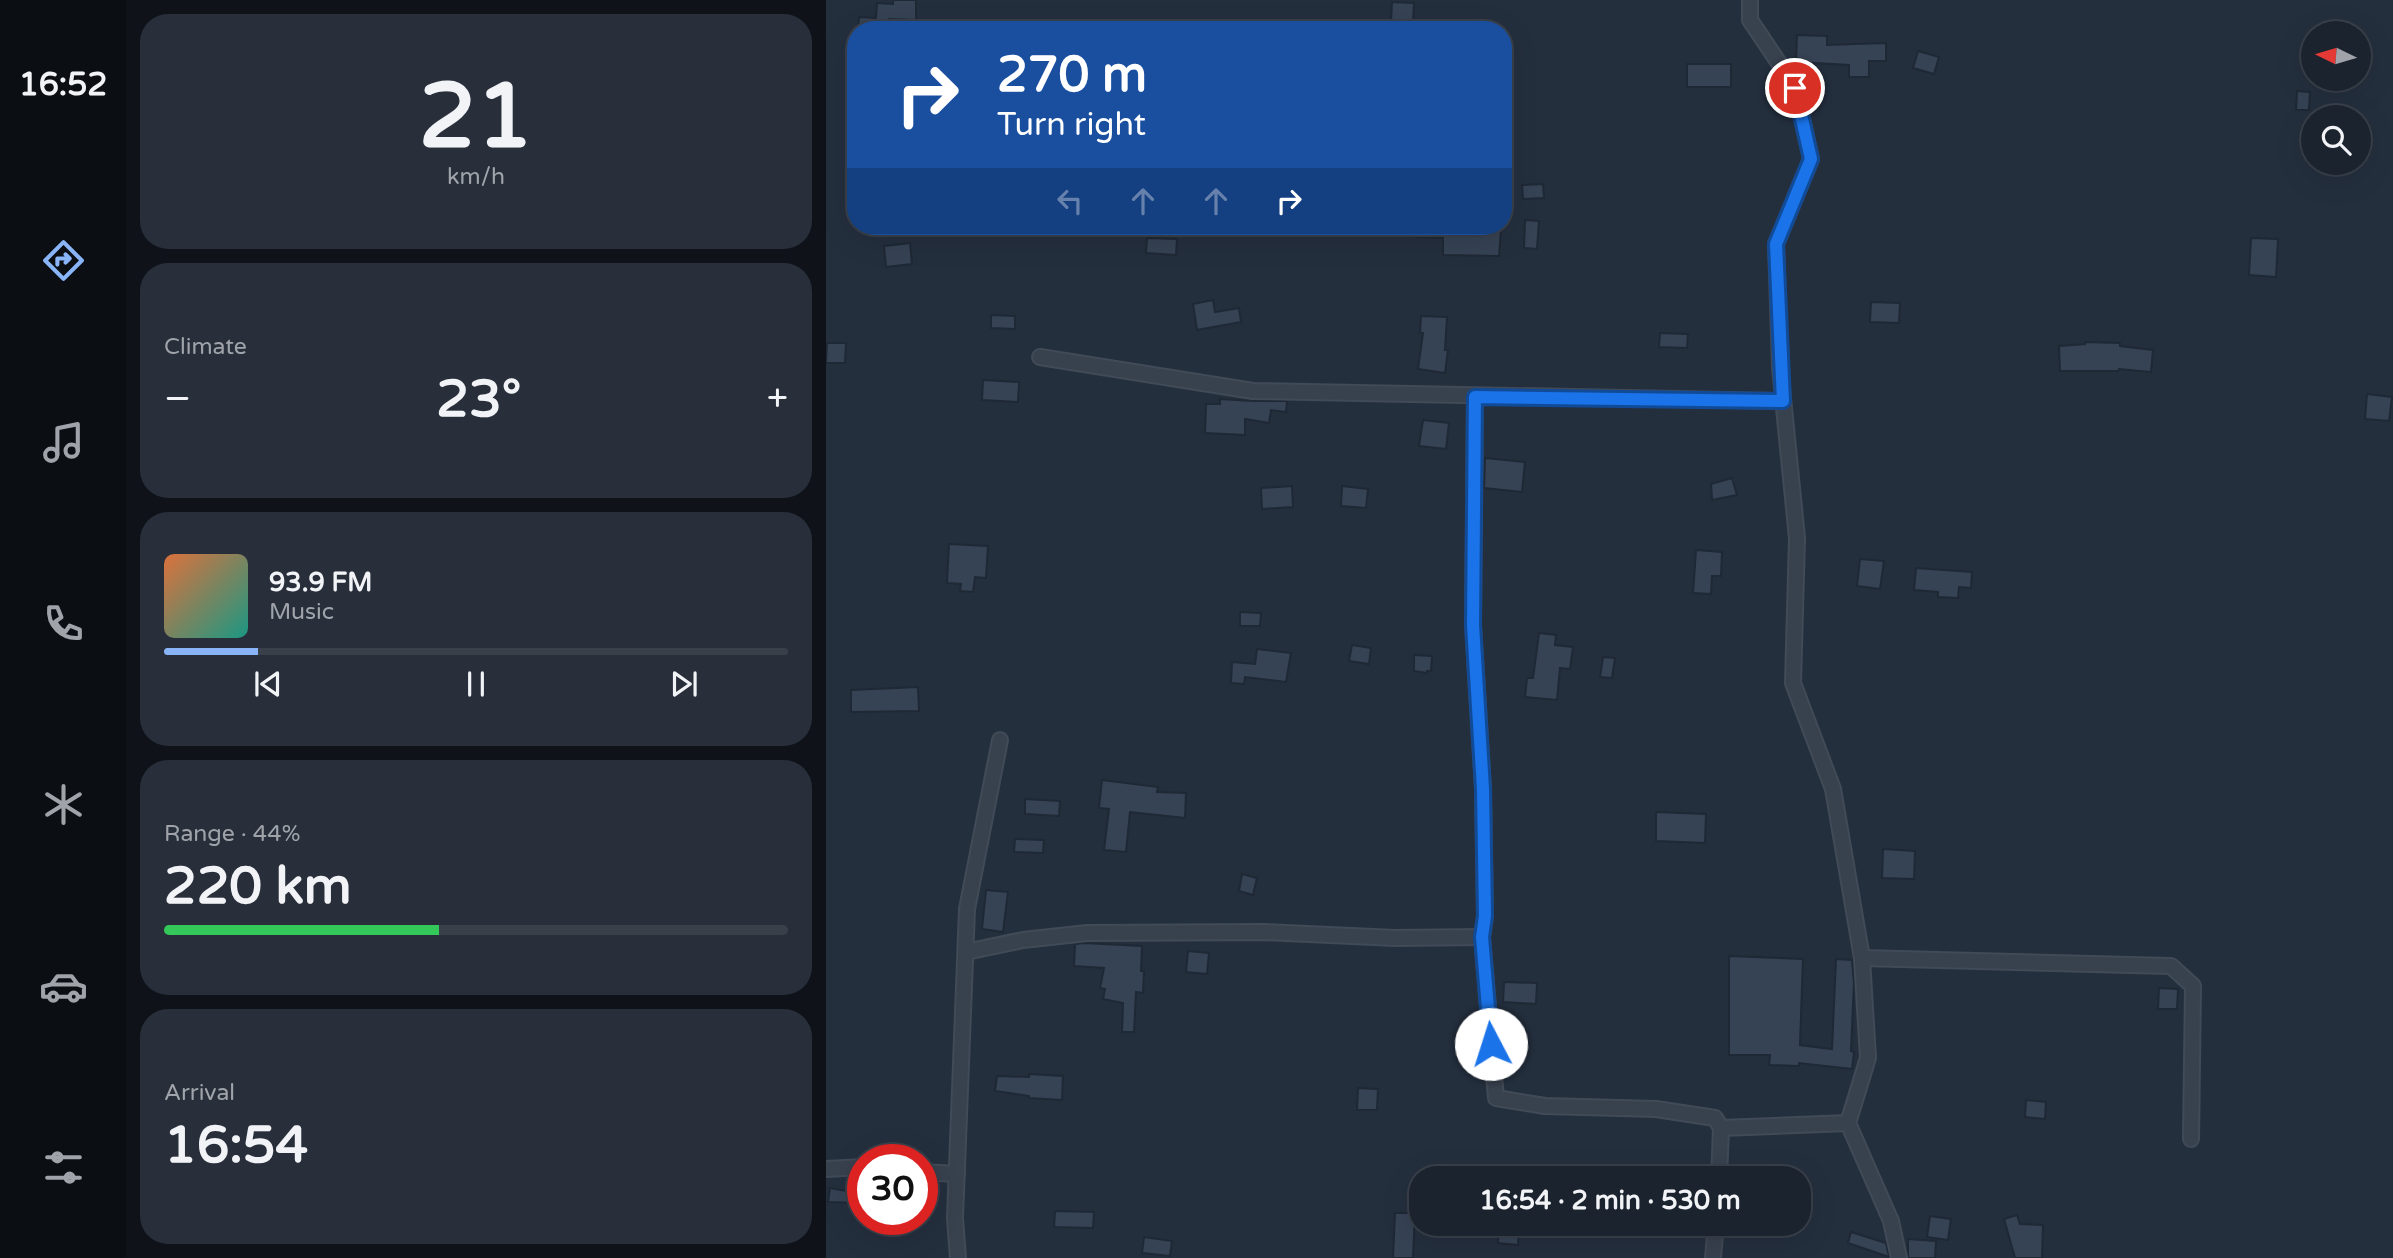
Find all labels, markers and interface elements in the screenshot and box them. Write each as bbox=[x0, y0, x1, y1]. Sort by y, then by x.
north arrow bbox=[2301, 21, 2371, 91]
map controls bbox=[2301, 21, 2371, 175]
text: 270 m bbox=[997, 46, 1147, 105]
icon: right bbox=[882, 49, 973, 140]
pin bbox=[1765, 58, 1825, 118]
text: 21 bbox=[419, 62, 533, 172]
text: 16:52 bbox=[19, 66, 107, 104]
icon: arrive bbox=[1776, 69, 1814, 107]
button: search bbox=[2301, 105, 2371, 175]
text: Turn right bbox=[997, 106, 1146, 144]
text: km/h bbox=[447, 163, 505, 191]
icon: left bbox=[1051, 182, 1089, 220]
icon: ahead bbox=[1124, 182, 1162, 220]
icon: ahead bbox=[1197, 182, 1235, 220]
icon: right bbox=[1270, 182, 1308, 220]
icon: directions bbox=[39, 236, 88, 285]
text: Climate bbox=[164, 333, 247, 361]
text: 23° bbox=[436, 368, 521, 431]
text: − bbox=[164, 376, 191, 422]
text: + bbox=[767, 376, 788, 422]
icon: music bbox=[39, 418, 88, 467]
text: 93.9 FM bbox=[269, 567, 372, 598]
text: Music bbox=[269, 598, 334, 626]
icon: phone bbox=[39, 599, 88, 648]
icon: previous bbox=[249, 665, 287, 703]
icon: pause bbox=[457, 665, 495, 703]
icon: next bbox=[665, 665, 703, 703]
icon: climate bbox=[39, 780, 88, 829]
text: Range · 44% bbox=[164, 820, 300, 848]
text: 220 km bbox=[164, 855, 352, 918]
icon: car bbox=[39, 962, 88, 1011]
position arrow bbox=[1454, 1007, 1528, 1081]
text: Arrival bbox=[164, 1079, 235, 1107]
text: 16:54 bbox=[164, 1114, 308, 1177]
icon: filters bbox=[39, 1143, 88, 1192]
speed limit sign: 30 bbox=[847, 1144, 938, 1235]
text: 16:54 · 2 min · 530 m bbox=[1479, 1185, 1741, 1216]

